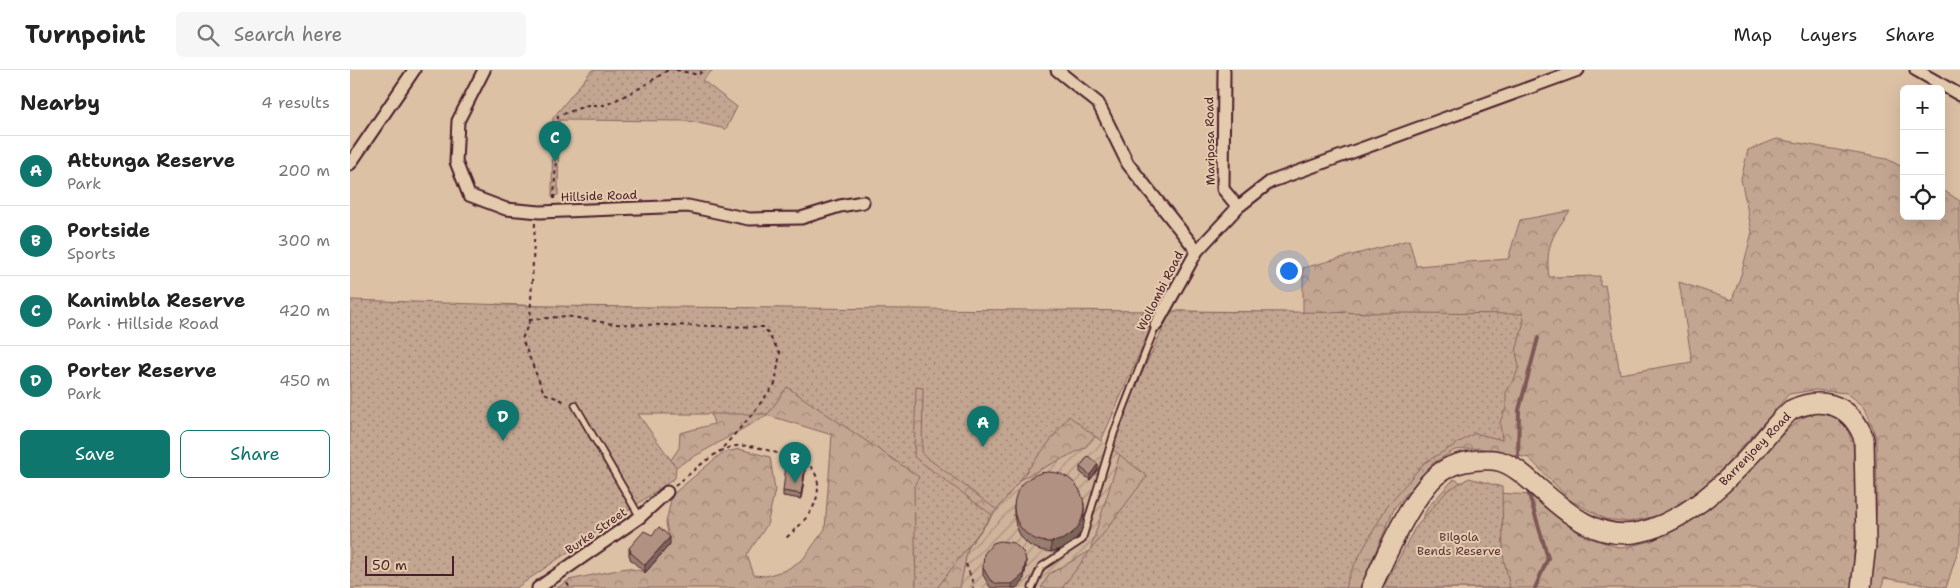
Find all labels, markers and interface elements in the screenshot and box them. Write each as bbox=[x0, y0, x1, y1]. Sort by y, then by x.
search box bbox=[176, 12, 526, 57]
text: Turnpoint bbox=[25, 19, 146, 51]
icon: search bbox=[194, 21, 222, 49]
text: Search here bbox=[234, 22, 342, 47]
text: Map bbox=[1734, 23, 1772, 47]
text: Layers bbox=[1800, 23, 1857, 47]
text: Share bbox=[1885, 23, 1935, 47]
map controls bbox=[1900, 85, 1945, 220]
button: + bbox=[1900, 85, 1945, 130]
text: Nearby bbox=[20, 89, 100, 117]
text: 4 results bbox=[261, 92, 330, 113]
street label: Mariposa Road bbox=[1201, 96, 1219, 186]
pin: C bbox=[539, 121, 571, 162]
button: − bbox=[1900, 130, 1945, 175]
text: Attunga Reserve bbox=[67, 148, 235, 173]
text: A bbox=[30, 160, 42, 181]
text: 200 m bbox=[278, 160, 330, 181]
text: Park bbox=[67, 173, 101, 194]
button: locate bbox=[1900, 175, 1945, 220]
street label: Hillside Road bbox=[560, 187, 638, 205]
text: Portside bbox=[67, 218, 150, 243]
text: B bbox=[31, 230, 41, 251]
text: 300 m bbox=[278, 230, 330, 251]
text: Sports bbox=[67, 243, 116, 264]
street label: Wollombi Road bbox=[1133, 248, 1187, 334]
your location bbox=[1276, 258, 1302, 284]
text: Kanimbla Reserve bbox=[67, 288, 245, 313]
text: C bbox=[31, 300, 41, 321]
text: 420 m bbox=[279, 300, 330, 321]
text: Park · Hillside Road bbox=[67, 313, 219, 334]
text: Porter Reserve bbox=[67, 358, 217, 383]
text: D bbox=[30, 370, 42, 391]
text: 450 m bbox=[279, 370, 330, 391]
text: Park bbox=[67, 383, 101, 404]
pin: D bbox=[487, 400, 519, 441]
pin: A bbox=[967, 406, 999, 447]
street label: Barrenjoey Road bbox=[1716, 408, 1795, 489]
button: Save bbox=[20, 430, 170, 478]
button: Share bbox=[180, 430, 330, 478]
pin: B bbox=[779, 442, 811, 483]
street label: Burke Street bbox=[562, 504, 630, 558]
park label: Bilgola Bends Reserve bbox=[1417, 529, 1501, 559]
scale bar bbox=[365, 553, 454, 576]
text: 50 m bbox=[372, 556, 407, 574]

